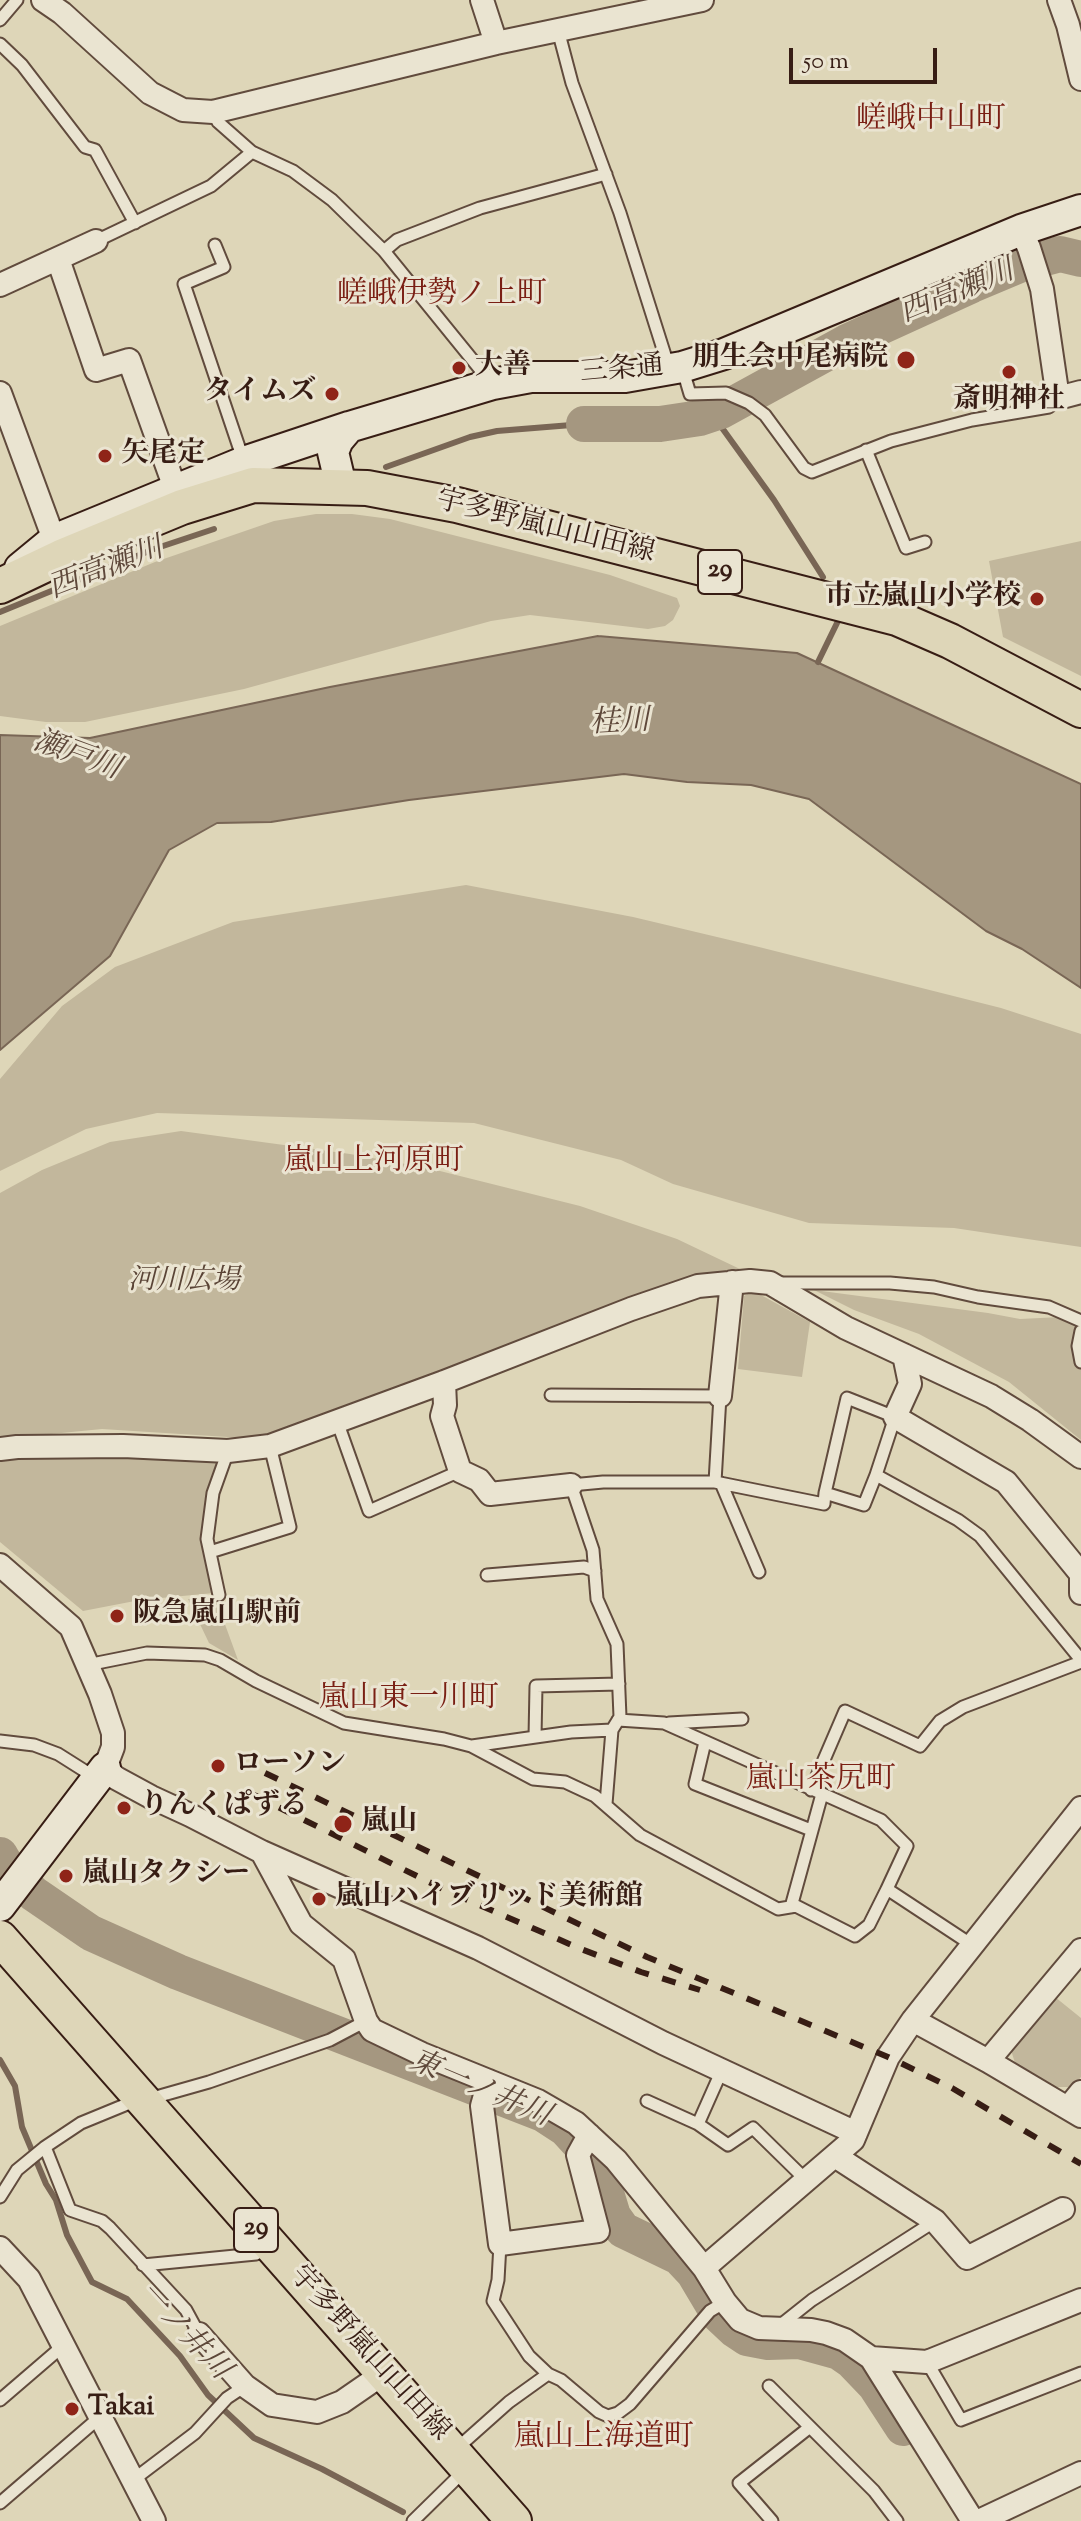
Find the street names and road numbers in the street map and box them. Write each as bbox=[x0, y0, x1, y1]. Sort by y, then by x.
street label: 三条通 bbox=[579, 352, 665, 392]
street label: 宇多野嵐山山田線 bbox=[432, 486, 658, 572]
road number: 29 bbox=[698, 550, 742, 594]
road number: 29 bbox=[234, 2208, 278, 2252]
street label: 宇多野嵐山山田線 bbox=[281, 2261, 455, 2449]

